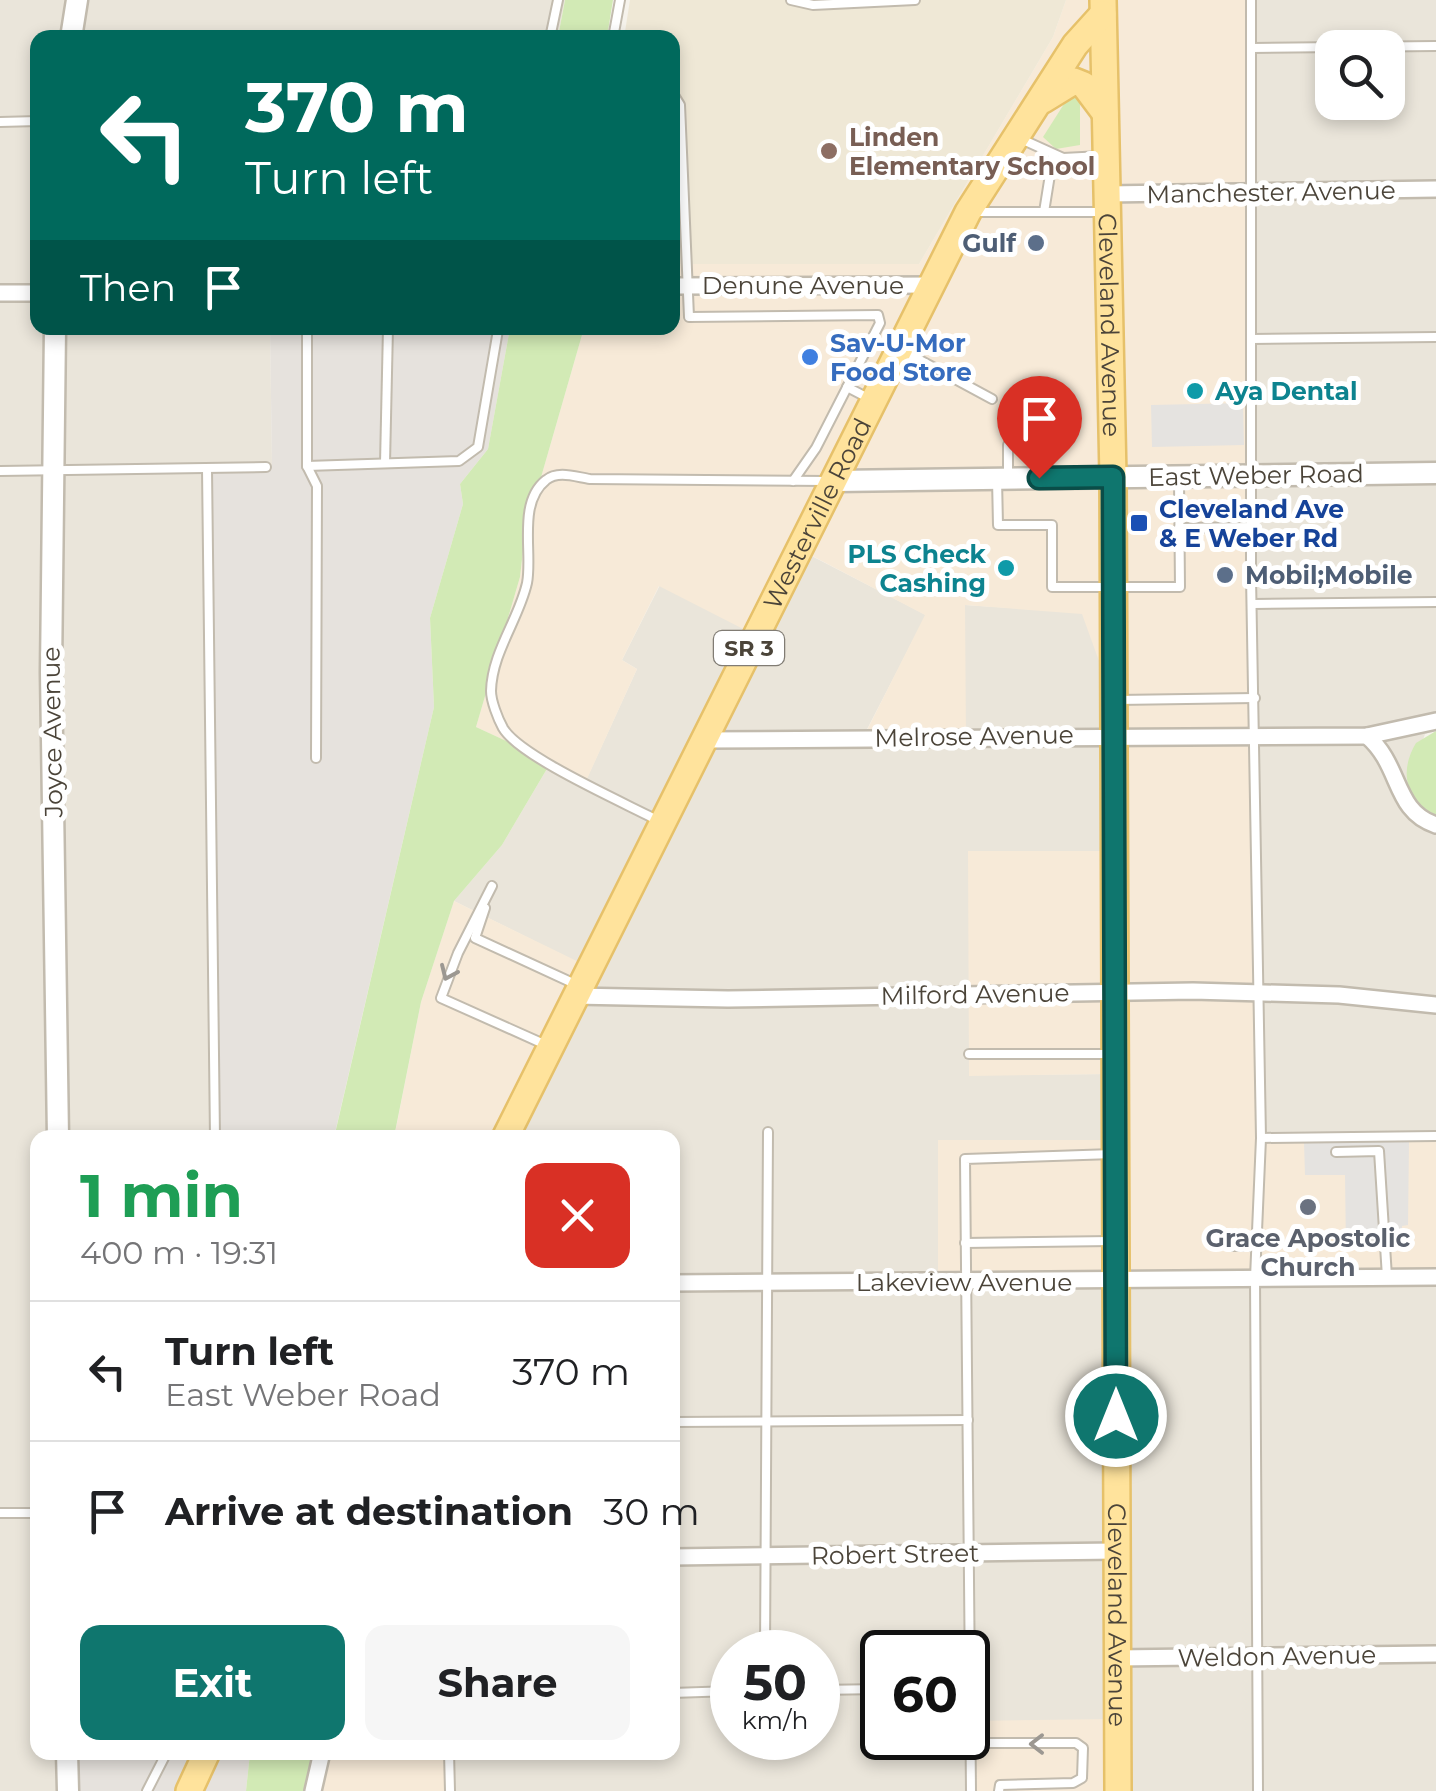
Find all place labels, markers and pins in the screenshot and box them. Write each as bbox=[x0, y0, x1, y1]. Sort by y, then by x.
place label: Linden Elementary School bbox=[849, 122, 1095, 181]
marker: Linden Elementary School bbox=[818, 140, 840, 162]
place label: Gulf bbox=[962, 228, 1017, 258]
marker: Gulf bbox=[1025, 232, 1047, 254]
place label: Sav-U-Mor Food Store bbox=[830, 328, 972, 387]
marker: Sav-U-Mor Food Store bbox=[799, 346, 821, 368]
pin bbox=[997, 376, 1082, 479]
place label: Aya Dental bbox=[1214, 376, 1357, 406]
marker: Aya Dental bbox=[1184, 380, 1206, 402]
place label: Cleveland Ave & E Weber Rd bbox=[1159, 494, 1344, 553]
marker: Cleveland Ave & E Weber Rd bbox=[1128, 512, 1150, 534]
place label: PLS Check Cashing bbox=[848, 539, 987, 598]
marker: PLS Check Cashing bbox=[995, 557, 1017, 579]
place label: Mobil;Mobile bbox=[1245, 560, 1412, 590]
marker: Mobil;Mobile bbox=[1214, 564, 1236, 586]
marker: Grace Apostolic Church bbox=[1297, 1196, 1319, 1218]
place label: Grace Apostolic Church bbox=[1206, 1223, 1411, 1282]

